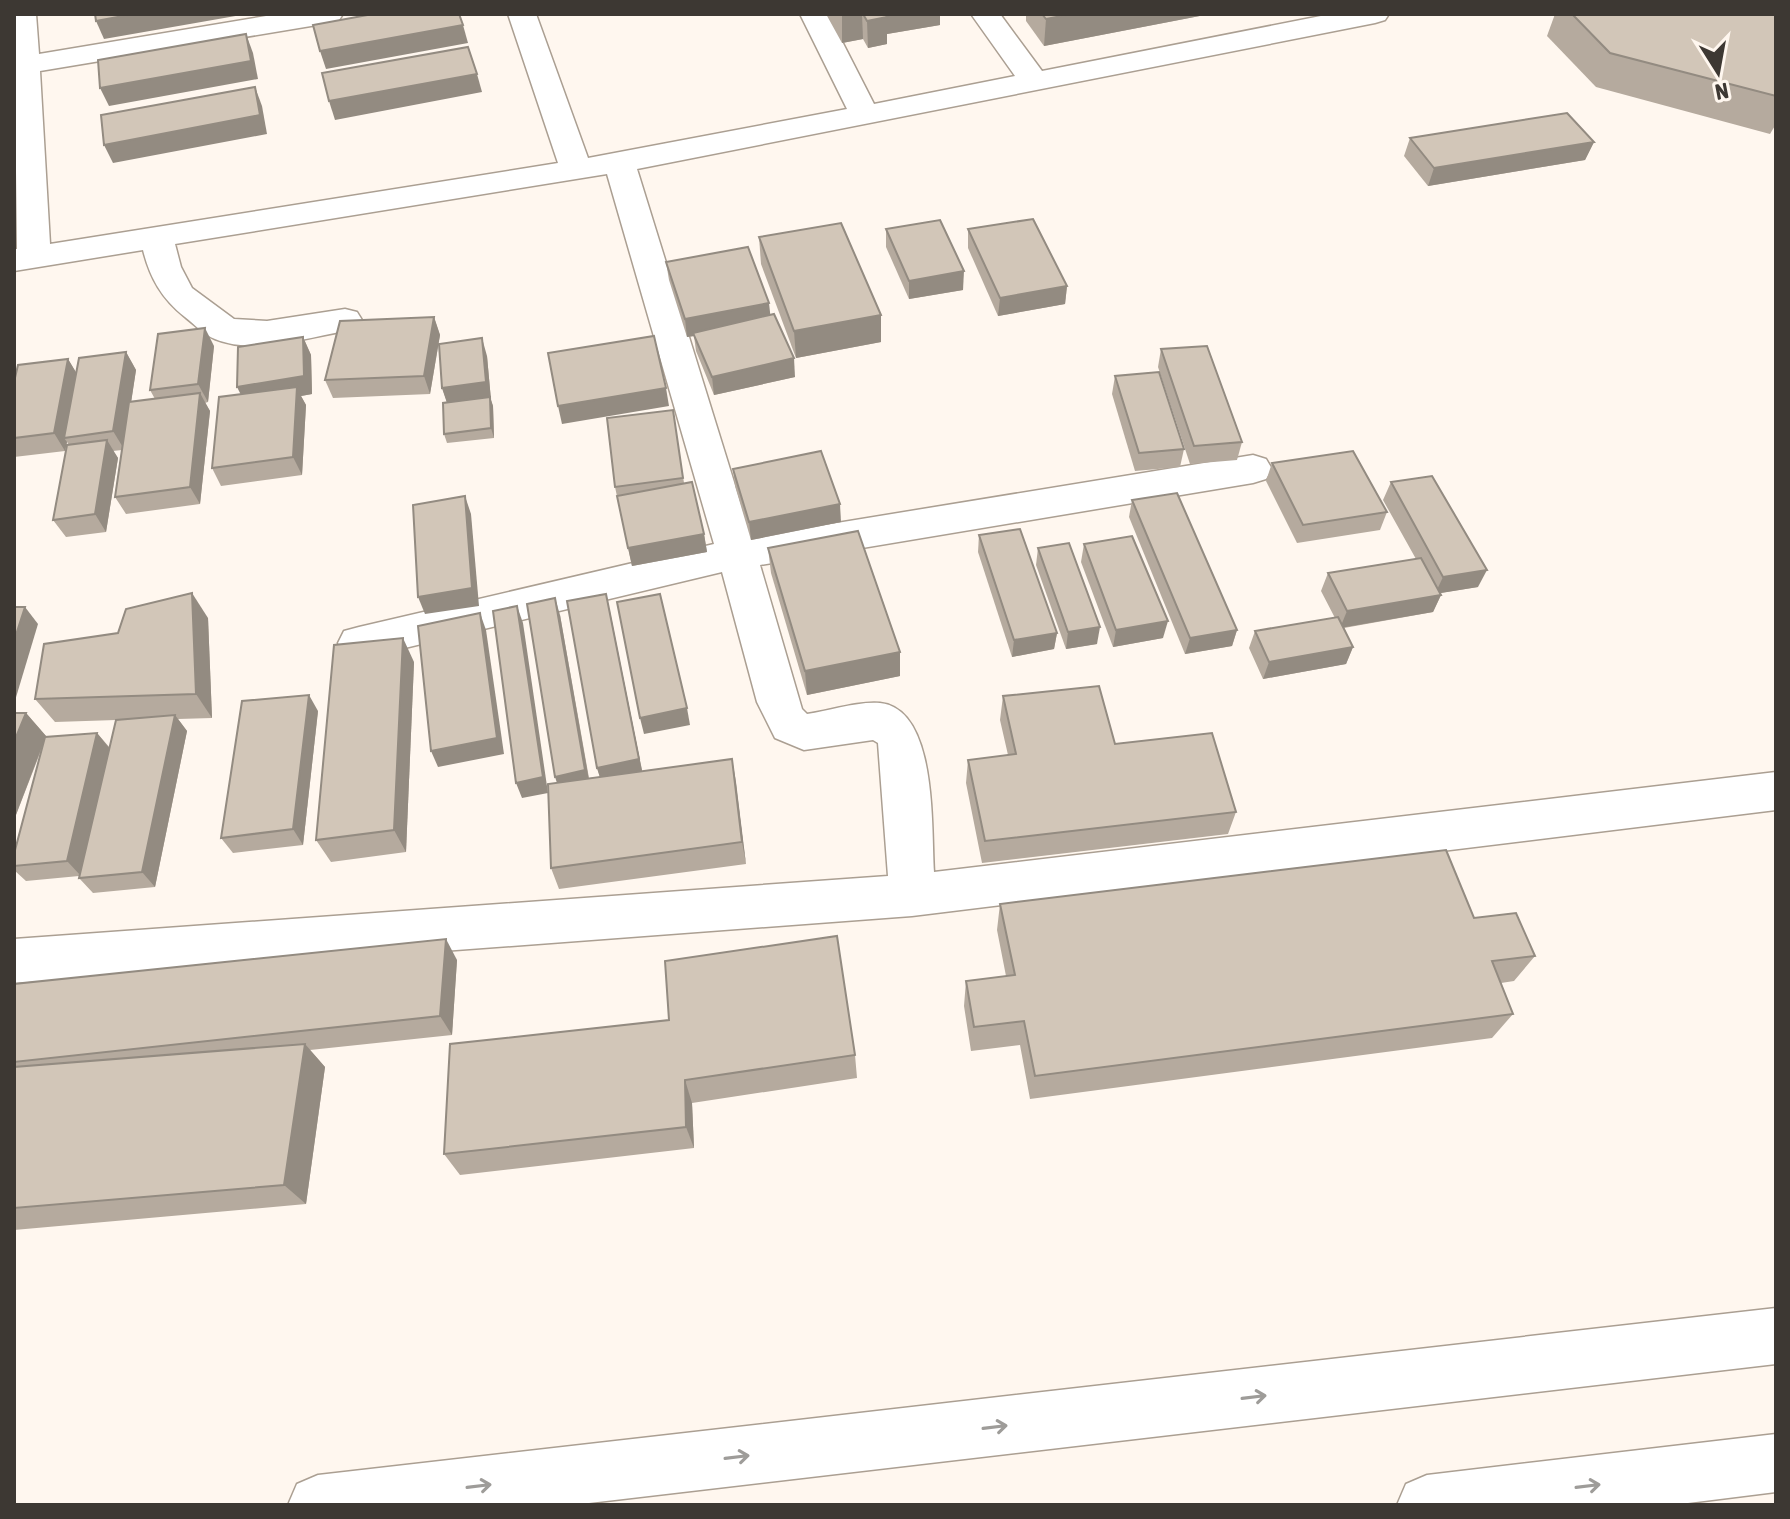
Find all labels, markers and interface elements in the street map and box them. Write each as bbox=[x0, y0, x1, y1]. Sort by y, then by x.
north arrow bbox=[1678, 32, 1758, 112]
text: N bbox=[1713, 78, 1731, 106]
one-way arrow bbox=[1240, 1389, 1267, 1404]
one-way arrow bbox=[982, 1419, 1008, 1434]
one-way arrow bbox=[723, 1449, 750, 1464]
one-way arrow bbox=[1575, 1478, 1600, 1493]
one-way arrow bbox=[465, 1479, 492, 1494]

